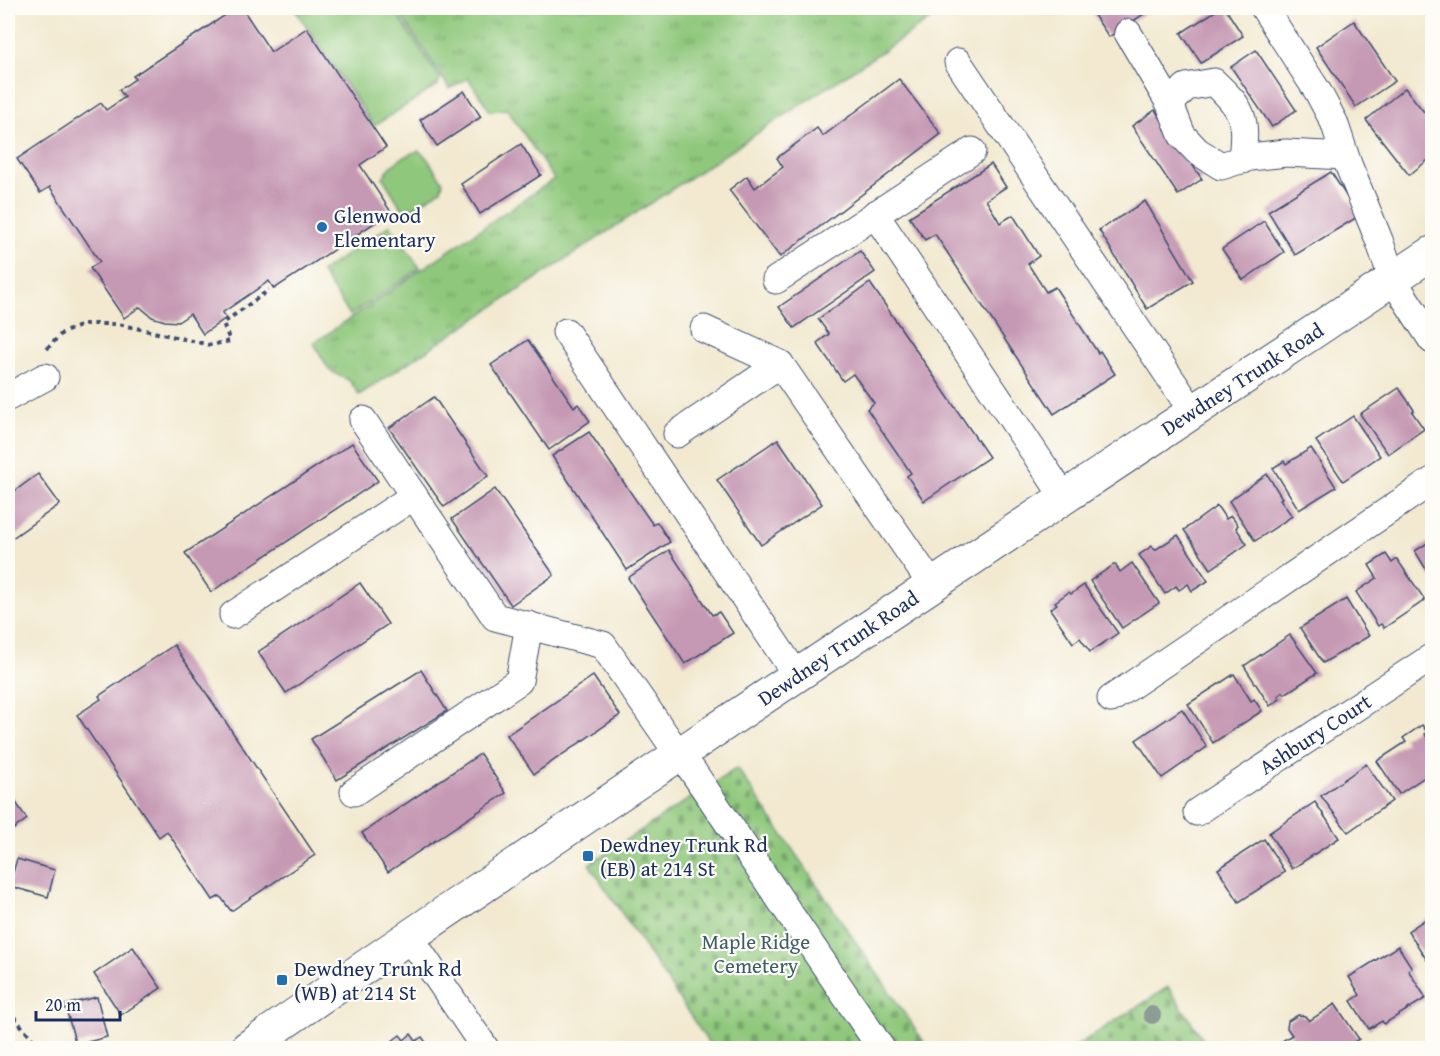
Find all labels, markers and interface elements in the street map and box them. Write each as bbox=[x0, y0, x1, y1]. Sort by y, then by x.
place label: Glenwood Elementary bbox=[334, 200, 436, 255]
marker: Glenwood Elementary bbox=[315, 220, 329, 234]
street label: Dewdney Trunk Road bbox=[1155, 314, 1330, 443]
street label: Dewdney Trunk Road bbox=[751, 582, 925, 713]
street label: Ashbury Court bbox=[1253, 686, 1378, 782]
place label: Dewdney Trunk Rd (EB) at 214 St bbox=[600, 829, 768, 884]
marker: Dewdney Trunk Rd (EB) at 214 St bbox=[581, 849, 595, 863]
park label: Maple Ridge Cemetery bbox=[702, 926, 810, 981]
place label: Dewdney Trunk Rd (WB) at 214 St bbox=[294, 953, 462, 1008]
marker: Dewdney Trunk Rd (WB) at 214 St bbox=[275, 973, 289, 987]
scale bar bbox=[36, 984, 120, 1022]
text: 20 m bbox=[45, 991, 81, 1018]

